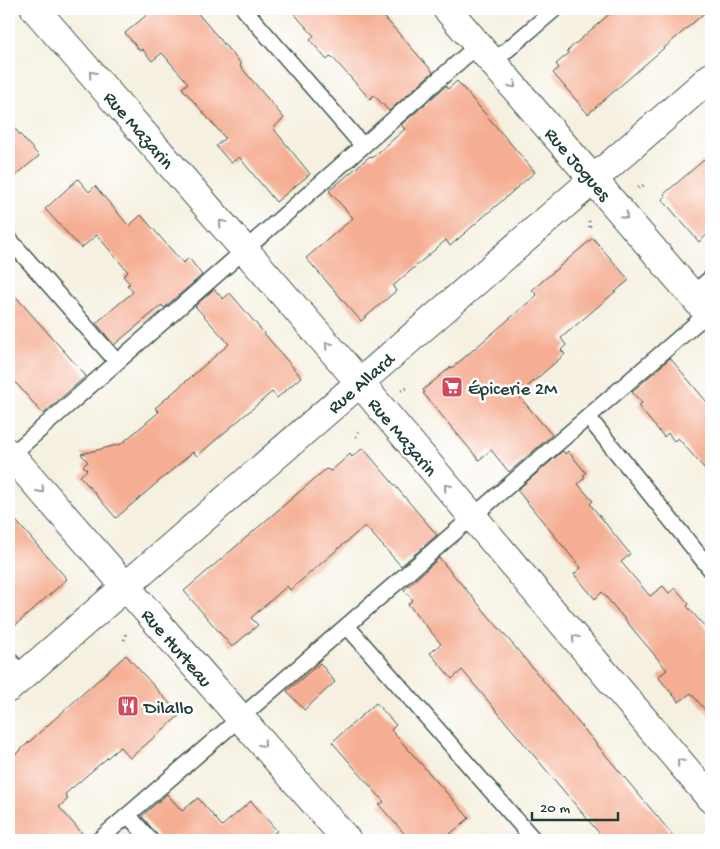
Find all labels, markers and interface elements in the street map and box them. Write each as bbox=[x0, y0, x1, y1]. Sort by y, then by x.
one-way arrow bbox=[88, 70, 97, 79]
one-way arrow bbox=[507, 80, 516, 89]
street label: Rue Mazarin bbox=[97, 88, 177, 175]
street label: Rue Jogues bbox=[538, 124, 615, 207]
one-way arrow bbox=[619, 211, 628, 220]
one-way arrow bbox=[218, 219, 227, 228]
one-way arrow bbox=[325, 342, 334, 351]
street label: Rue Allard bbox=[324, 348, 402, 420]
supermarket icon: Épicerie 2M bbox=[440, 375, 464, 399]
place label: Épicerie 2M bbox=[468, 379, 558, 402]
street label: Rue Mazarin bbox=[362, 394, 441, 482]
one-way arrow bbox=[444, 483, 453, 492]
one-way arrow bbox=[35, 484, 44, 493]
street label: Rue Hurteau bbox=[135, 605, 216, 693]
one-way arrow bbox=[572, 634, 581, 643]
restaurant icon: Dilallo bbox=[116, 694, 140, 718]
place label: Dilallo bbox=[142, 698, 194, 721]
one-way arrow bbox=[257, 738, 266, 747]
one-way arrow bbox=[676, 758, 685, 767]
scale bar bbox=[532, 789, 619, 821]
text: 20 m bbox=[540, 800, 570, 818]

